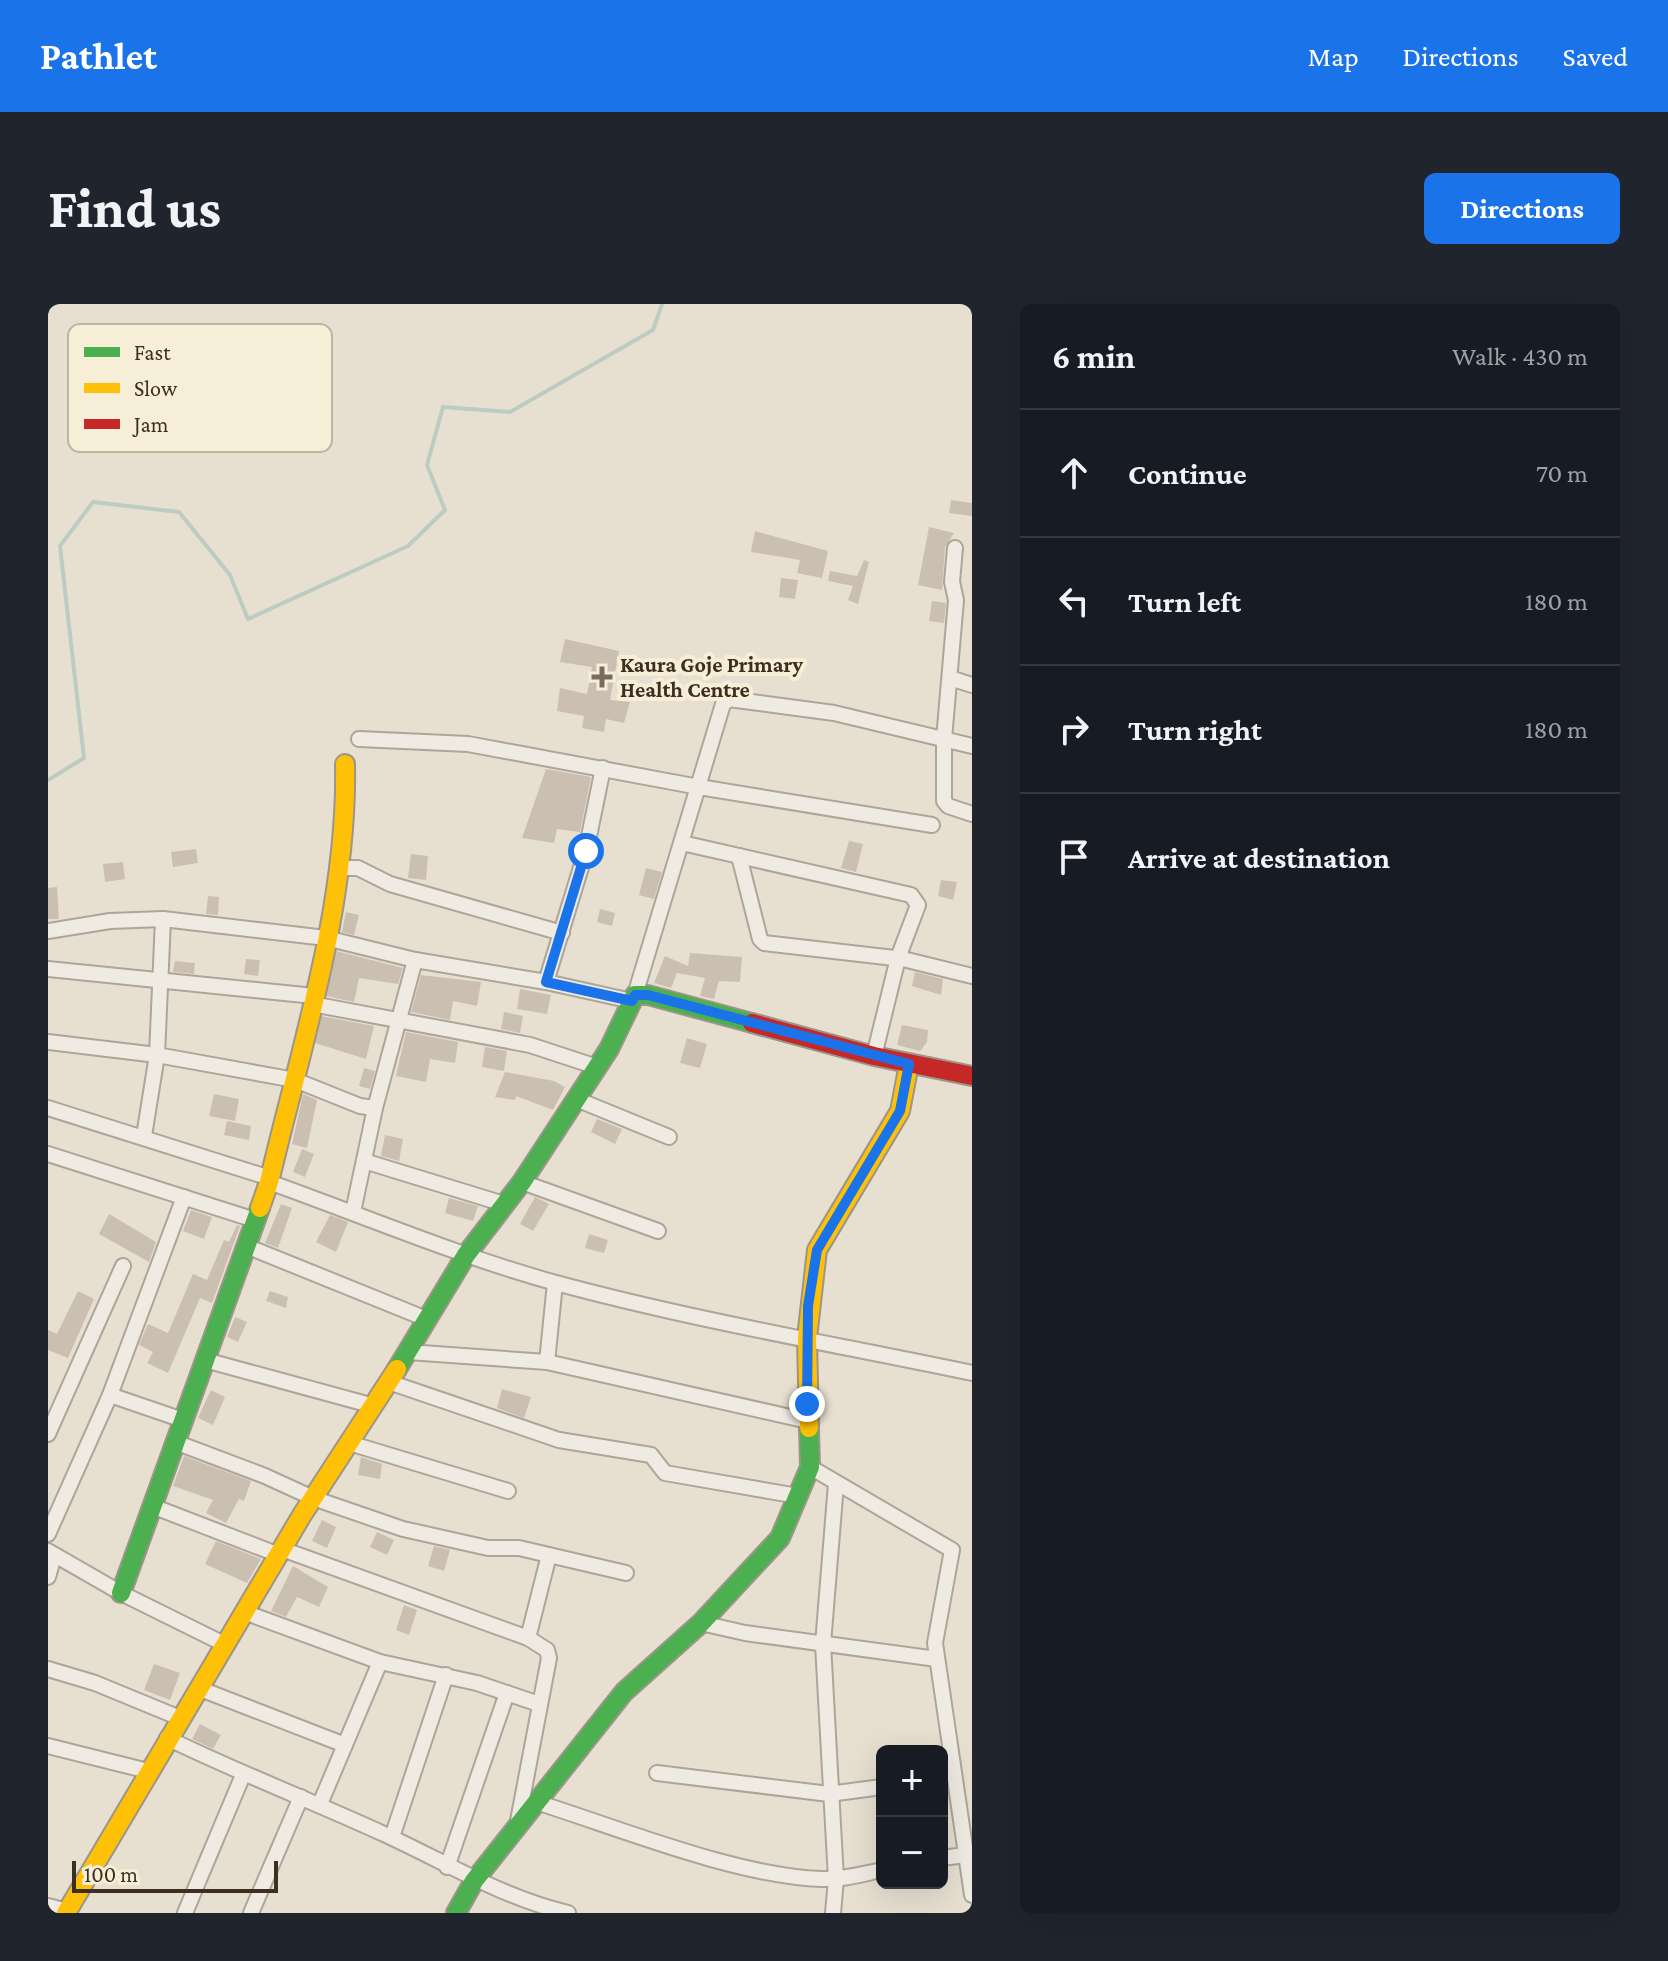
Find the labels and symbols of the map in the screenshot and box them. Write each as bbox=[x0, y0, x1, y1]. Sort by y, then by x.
legend bbox=[68, 324, 332, 452]
text: Fast bbox=[134, 340, 171, 365]
text: Slow bbox=[134, 376, 178, 401]
text: Jam bbox=[132, 412, 169, 437]
place label: Kaura Goje Primary Health Centre bbox=[620, 652, 803, 702]
marker: Kaura Goje Primary Health Centre bbox=[591, 666, 613, 688]
route start bbox=[568, 833, 604, 869]
route end bbox=[789, 1386, 825, 1422]
scale bar bbox=[72, 1857, 278, 1893]

